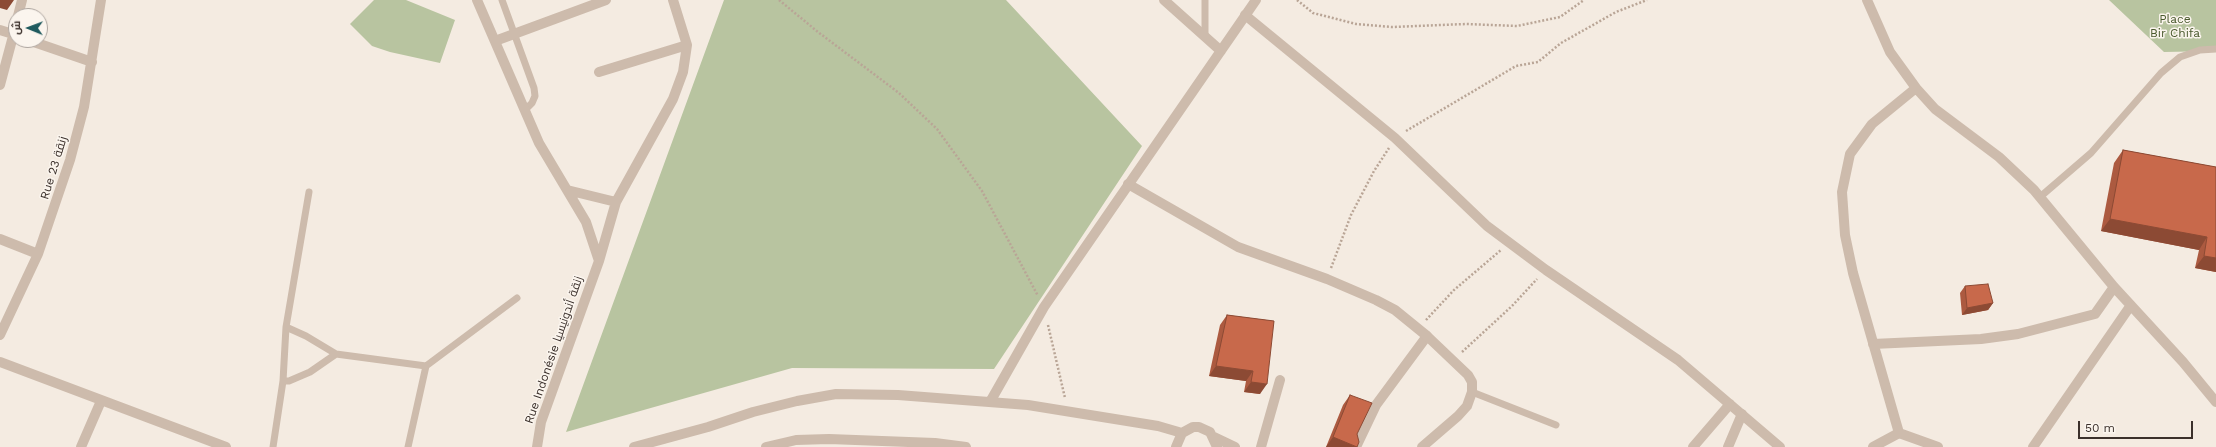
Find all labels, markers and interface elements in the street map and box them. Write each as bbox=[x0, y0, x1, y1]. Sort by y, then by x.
north arrow bbox=[8, 8, 48, 48]
park label: Place Bir Chifa bbox=[2150, 12, 2200, 40]
text: ش bbox=[10, 21, 23, 35]
street label: Rue 23 زنقة bbox=[38, 135, 70, 201]
street label: Rue Indonésie زنقة أندونيسيا bbox=[522, 274, 586, 426]
scale bar bbox=[2080, 413, 2195, 439]
text: 50 m bbox=[2085, 421, 2115, 435]

